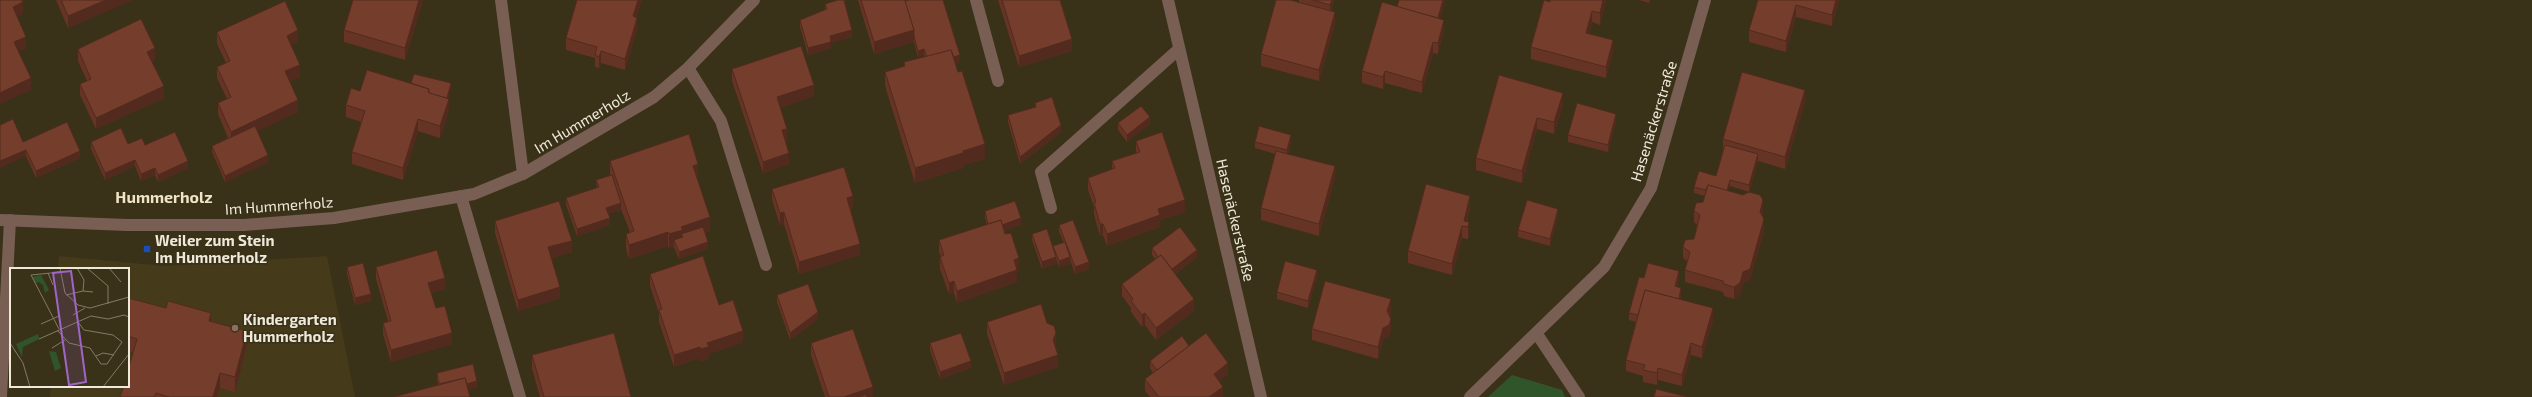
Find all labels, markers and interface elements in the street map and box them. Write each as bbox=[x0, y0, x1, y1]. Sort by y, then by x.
street label: Hasenäckerstraße bbox=[1626, 58, 1680, 184]
street label: Im Hummerholz bbox=[531, 85, 633, 157]
street label: Hasenäckerstraße bbox=[1213, 157, 1259, 283]
district label: Hummerholz bbox=[115, 187, 213, 206]
street label: Im Hummerholz bbox=[224, 192, 334, 218]
place label: Weiler zum Stein Im Hummerholz bbox=[155, 231, 274, 266]
marker: Weiler zum Stein Im Hummerholz bbox=[142, 244, 152, 254]
inset map bbox=[10, 268, 129, 387]
place label: Kindergarten Hummerholz bbox=[243, 310, 337, 345]
marker: Kindergarten Hummerholz bbox=[230, 323, 240, 333]

